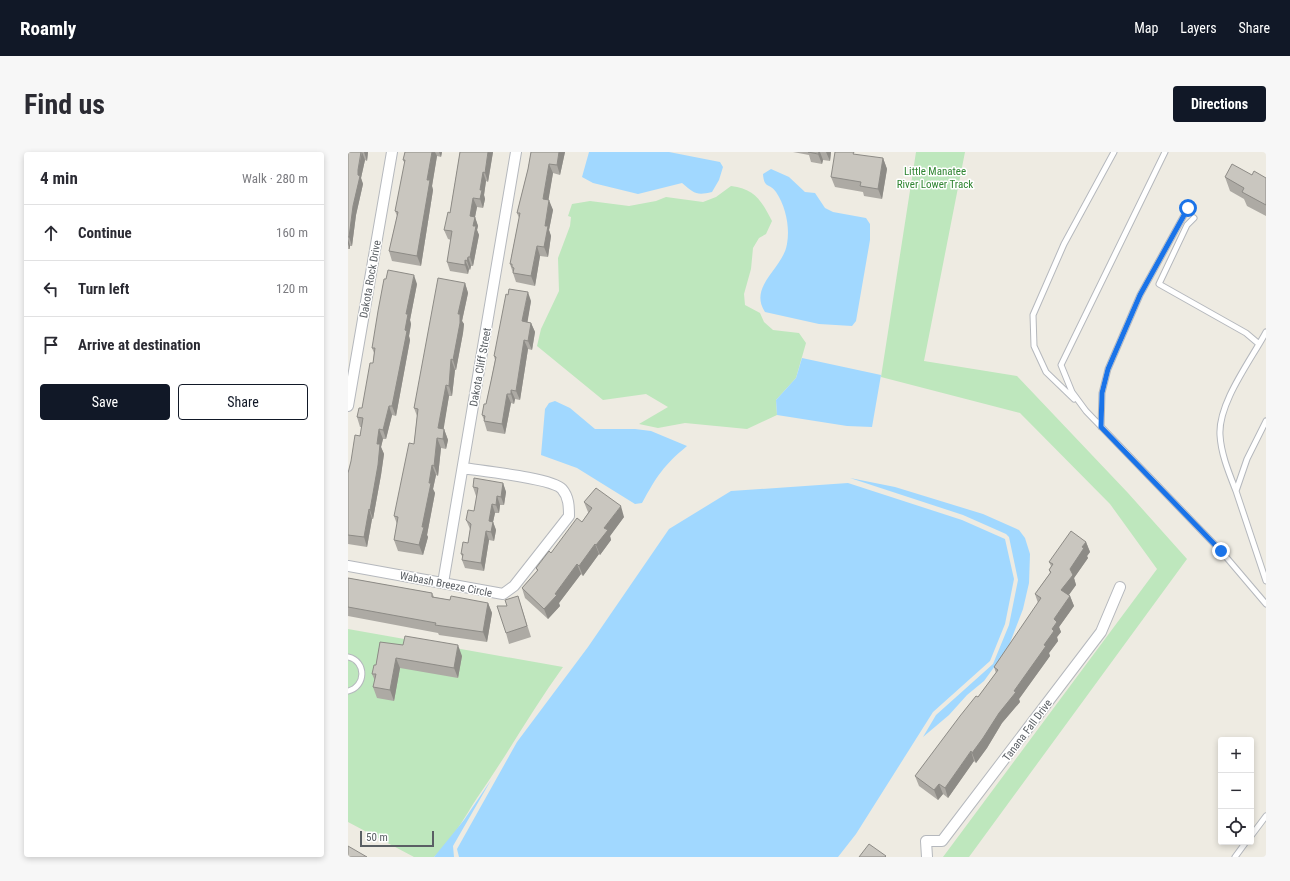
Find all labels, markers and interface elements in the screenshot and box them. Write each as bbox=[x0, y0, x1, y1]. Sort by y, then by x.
text: Roamly bbox=[20, 17, 76, 40]
text: Map bbox=[1134, 20, 1158, 36]
text: Layers bbox=[1180, 20, 1217, 36]
text: Share bbox=[1239, 20, 1270, 36]
button: Directions bbox=[1173, 86, 1266, 122]
text: Find us bbox=[24, 88, 105, 121]
park label: Little Manatee River Lower Track bbox=[897, 165, 973, 191]
text: 4 min bbox=[40, 168, 78, 188]
text: Walk · 280 m bbox=[242, 171, 308, 186]
route start bbox=[1179, 199, 1197, 217]
icon: ahead bbox=[40, 222, 62, 244]
text: Continue bbox=[78, 224, 132, 242]
text: 160 m bbox=[276, 225, 308, 240]
street label: Dakota Rock Drive bbox=[357, 239, 384, 319]
icon: left bbox=[40, 278, 62, 300]
text: Turn left bbox=[78, 280, 129, 298]
text: 120 m bbox=[276, 281, 308, 296]
street label: Dakota Cliff Street bbox=[467, 327, 494, 407]
icon: arrive bbox=[40, 334, 62, 356]
text: Arrive at destination bbox=[78, 336, 201, 354]
button: Save bbox=[40, 384, 170, 420]
button: Share bbox=[178, 384, 308, 420]
route end bbox=[1212, 542, 1230, 560]
street label: Wabash Breeze Circle bbox=[399, 569, 493, 600]
street label: Tanana Fall Drive bbox=[1000, 697, 1055, 764]
map controls bbox=[1218, 737, 1254, 845]
button: + bbox=[1218, 737, 1254, 773]
button: − bbox=[1218, 773, 1254, 809]
button: locate bbox=[1218, 809, 1254, 845]
scale bar bbox=[360, 829, 434, 848]
text: 50 m bbox=[366, 831, 388, 844]

